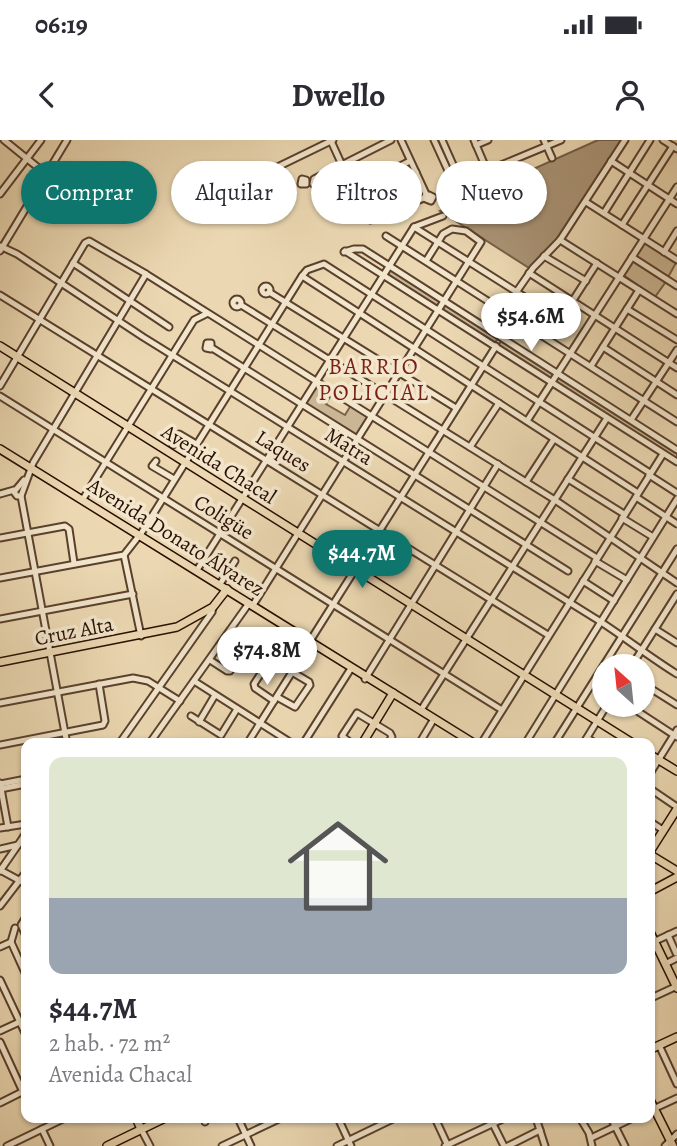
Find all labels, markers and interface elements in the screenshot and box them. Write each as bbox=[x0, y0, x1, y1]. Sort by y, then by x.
text: 06:19 bbox=[35, 7, 88, 42]
text: Dwello bbox=[292, 73, 385, 117]
icon: back bbox=[28, 76, 66, 114]
icon: person bbox=[611, 76, 649, 114]
chip: Comprar bbox=[21, 161, 157, 224]
chip: Alquilar bbox=[171, 161, 297, 224]
chip: Filtros bbox=[311, 161, 422, 224]
chip: Nuevo bbox=[436, 161, 547, 224]
pin: $54.6M bbox=[474, 294, 588, 353]
text: $54.6M bbox=[497, 300, 565, 331]
district label: BARRIO POLICIAL bbox=[318, 351, 430, 408]
street label: Avenida Chacal bbox=[155, 417, 282, 510]
street label: Matra bbox=[320, 420, 379, 472]
street label: Laques bbox=[250, 423, 316, 479]
street label: Avenida Donato Álvarez bbox=[81, 471, 270, 603]
street label: Coligüe bbox=[189, 488, 259, 546]
pin: $44.7M bbox=[305, 531, 419, 590]
text: $44.7M bbox=[328, 537, 396, 568]
street label: Cruz Alta bbox=[32, 610, 116, 652]
pin: $74.8M bbox=[210, 628, 324, 687]
text: $74.8M bbox=[233, 634, 301, 665]
north arrow bbox=[592, 654, 654, 718]
map controls bbox=[592, 654, 655, 717]
icon: home bbox=[275, 803, 401, 929]
text: $44.7M bbox=[49, 988, 137, 1028]
text: 2 hab. · 72 m² bbox=[49, 1028, 170, 1059]
text: Avenida Chacal bbox=[49, 1059, 192, 1090]

